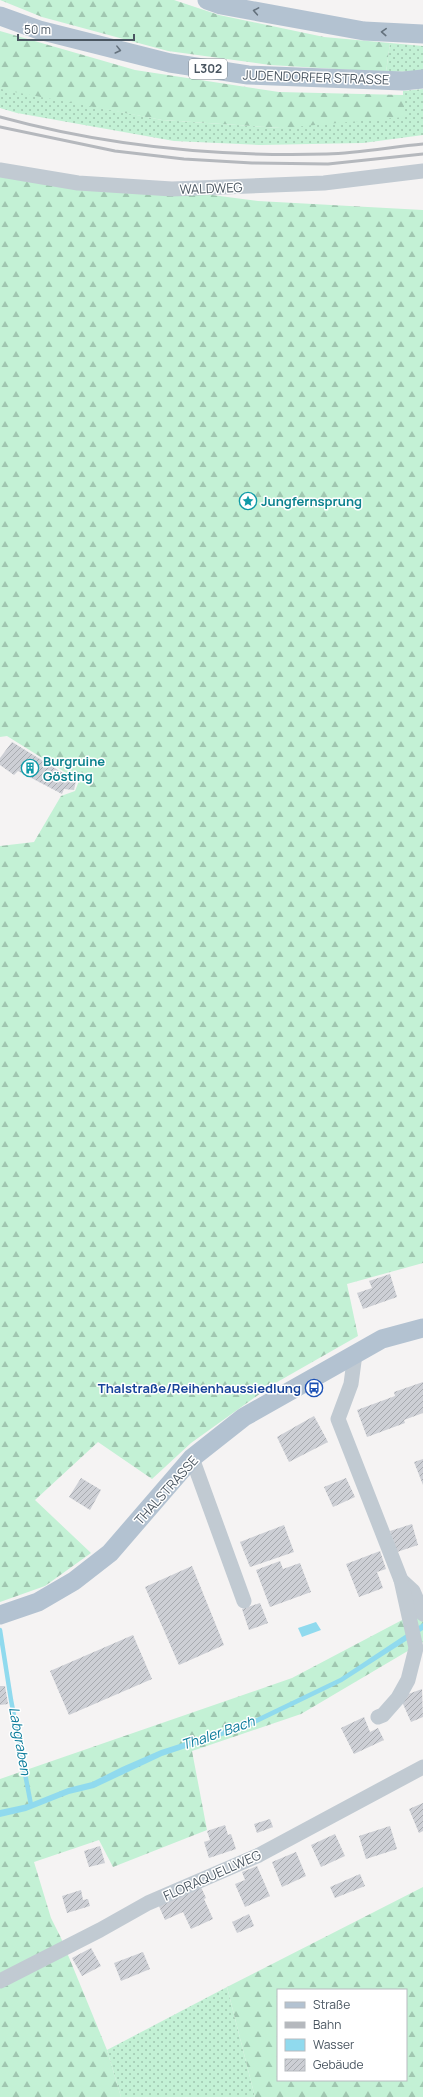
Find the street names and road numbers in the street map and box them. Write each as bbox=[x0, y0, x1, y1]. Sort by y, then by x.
road number: L302 bbox=[189, 59, 227, 79]
street label: JUDENDORFER STRASSE bbox=[242, 65, 390, 89]
street label: WALDWEG bbox=[179, 178, 243, 198]
street label: THALSTRASSE bbox=[130, 1452, 202, 1528]
street label: FLORAQUELLWEG bbox=[160, 1845, 264, 1905]

